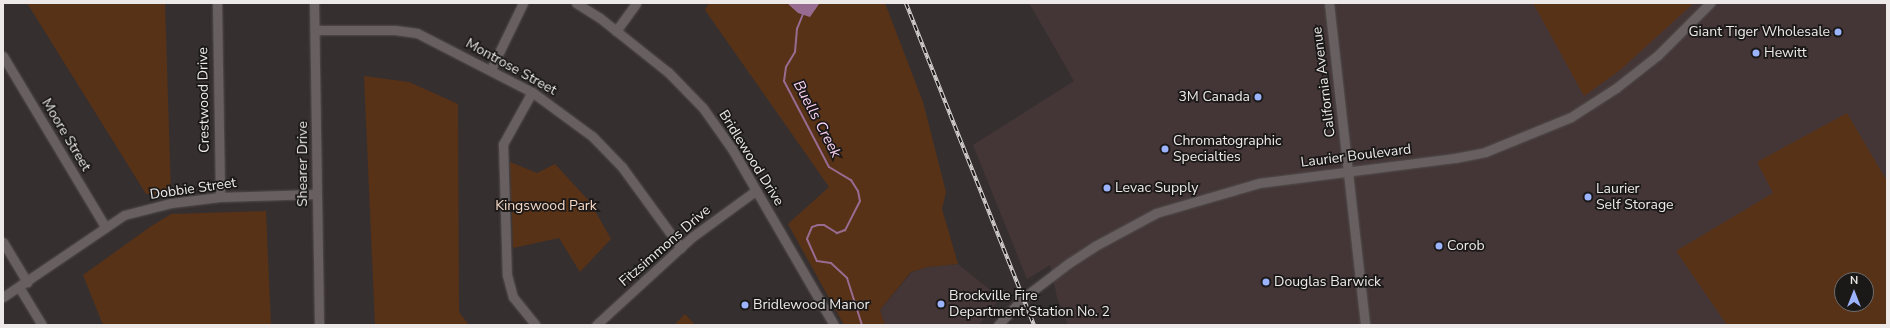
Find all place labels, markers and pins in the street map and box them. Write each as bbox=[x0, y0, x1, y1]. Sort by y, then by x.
place label: Giant Tiger Wholesale bbox=[1688, 24, 1830, 40]
marker: Giant Tiger Wholesale bbox=[1833, 27, 1843, 37]
place label: Hewitt bbox=[1764, 45, 1807, 61]
marker: Hewitt bbox=[1751, 48, 1761, 58]
place label: 3M Canada bbox=[1178, 89, 1250, 105]
marker: 3M Canada bbox=[1253, 92, 1263, 102]
place label: Chromatographic Specialties bbox=[1173, 133, 1282, 166]
marker: Chromatographic Specialties bbox=[1160, 144, 1170, 154]
place label: Levac Supply bbox=[1115, 180, 1198, 196]
place label: Laurier Self Storage bbox=[1596, 181, 1674, 214]
marker: Levac Supply bbox=[1102, 183, 1112, 193]
marker: Laurier Self Storage bbox=[1583, 192, 1593, 202]
place label: Corob bbox=[1447, 238, 1485, 254]
marker: Corob bbox=[1434, 241, 1444, 251]
place label: Douglas Barwick bbox=[1274, 274, 1381, 290]
marker: Douglas Barwick bbox=[1261, 277, 1271, 287]
place label: Brockville Fire Department Station No. 2 bbox=[949, 288, 1110, 320]
place label: Bridlewood Manor bbox=[753, 297, 869, 313]
marker: Brockville Fire Department Station No. 2 bbox=[936, 299, 946, 309]
marker: Bridlewood Manor bbox=[740, 300, 750, 310]

